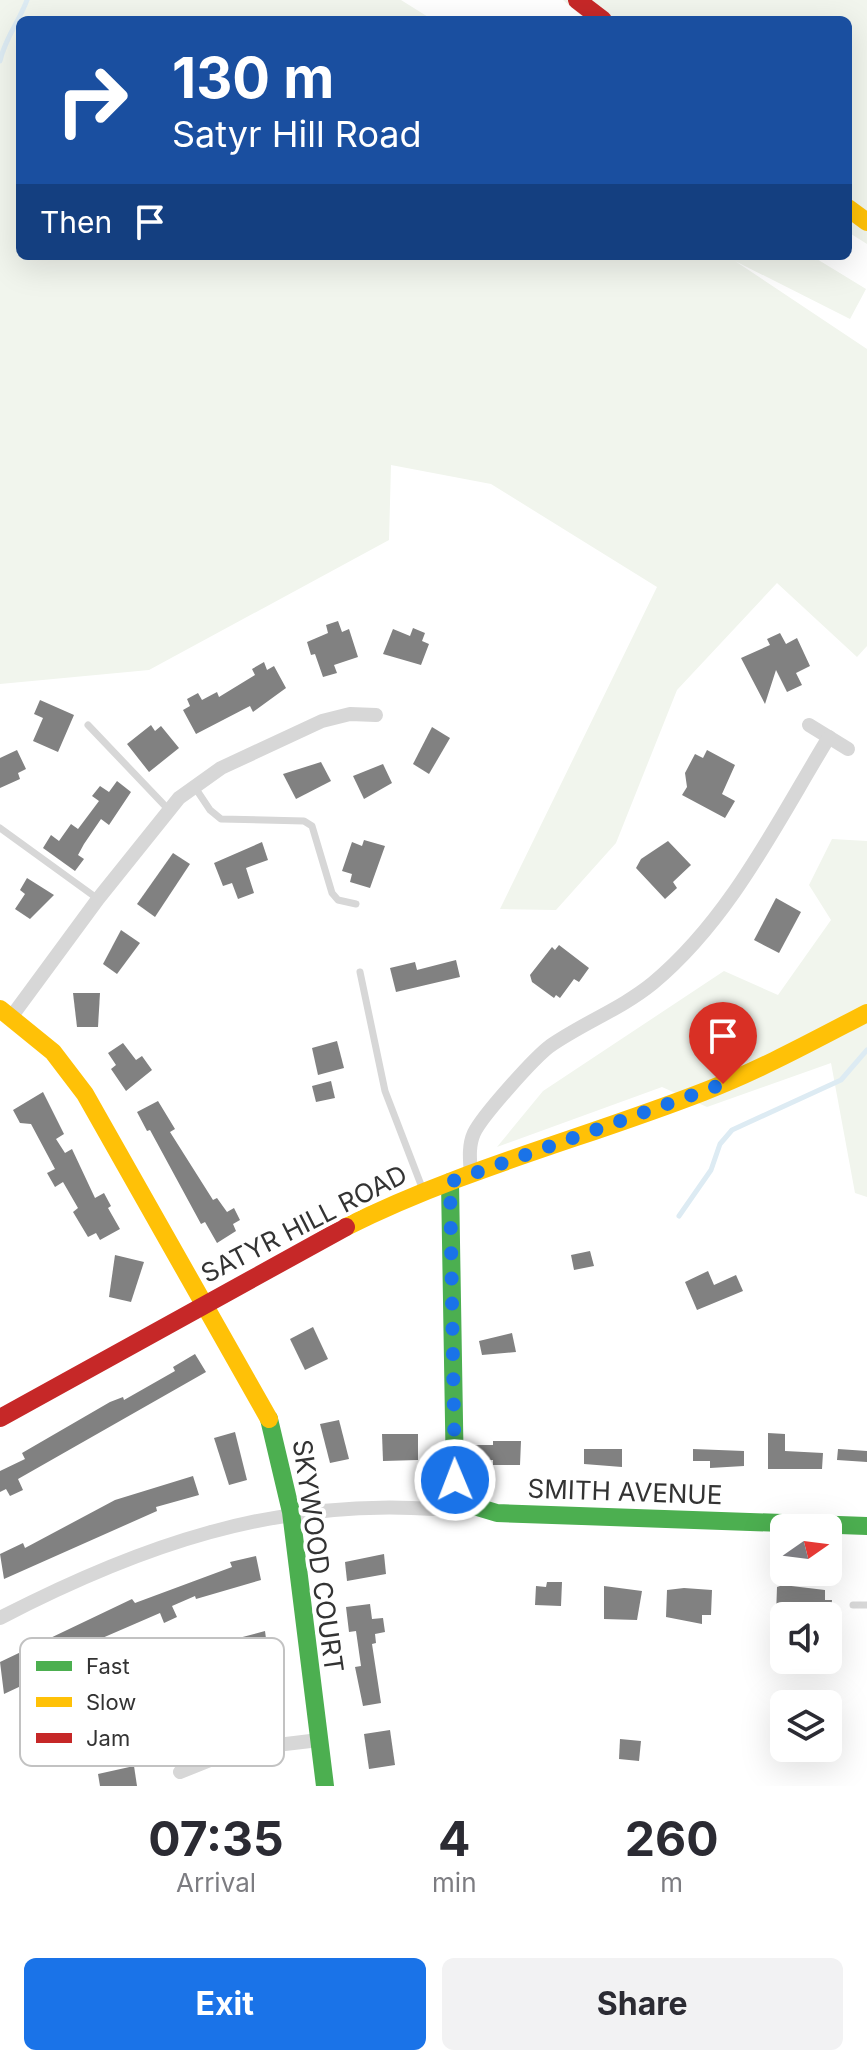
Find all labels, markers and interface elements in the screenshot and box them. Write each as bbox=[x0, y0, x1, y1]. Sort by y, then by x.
text: 130 m bbox=[172, 44, 334, 112]
icon: right bbox=[40, 48, 144, 152]
text: Satyr Hill Road bbox=[172, 112, 422, 156]
icon: arrive bbox=[128, 200, 172, 244]
text: Then bbox=[40, 204, 112, 240]
pin bbox=[689, 1002, 757, 1084]
icon: arrive bbox=[701, 1014, 745, 1058]
street label: SATYR HILL ROAD bbox=[196, 1158, 412, 1289]
street label: SKYWOOD COURT bbox=[287, 1437, 350, 1674]
position arrow bbox=[413, 1438, 497, 1522]
street label: SMITH AVENUE bbox=[527, 1473, 723, 1510]
north arrow bbox=[770, 1514, 842, 1586]
map controls bbox=[770, 1514, 842, 1762]
button: sound bbox=[770, 1602, 842, 1674]
legend bbox=[20, 1638, 284, 1766]
text: Fast bbox=[86, 1653, 130, 1679]
text: Slow bbox=[86, 1689, 136, 1715]
button: layers bbox=[770, 1690, 842, 1762]
text: Jam bbox=[86, 1725, 130, 1751]
text: 07:35 bbox=[148, 1809, 284, 1868]
text: 4 bbox=[438, 1809, 471, 1868]
text: 260 bbox=[625, 1809, 719, 1868]
text: Arrival bbox=[176, 1867, 256, 1898]
text: min bbox=[432, 1867, 477, 1898]
text: m bbox=[660, 1867, 683, 1898]
button: Exit bbox=[24, 1958, 426, 2050]
button: Share bbox=[442, 1958, 843, 2050]

